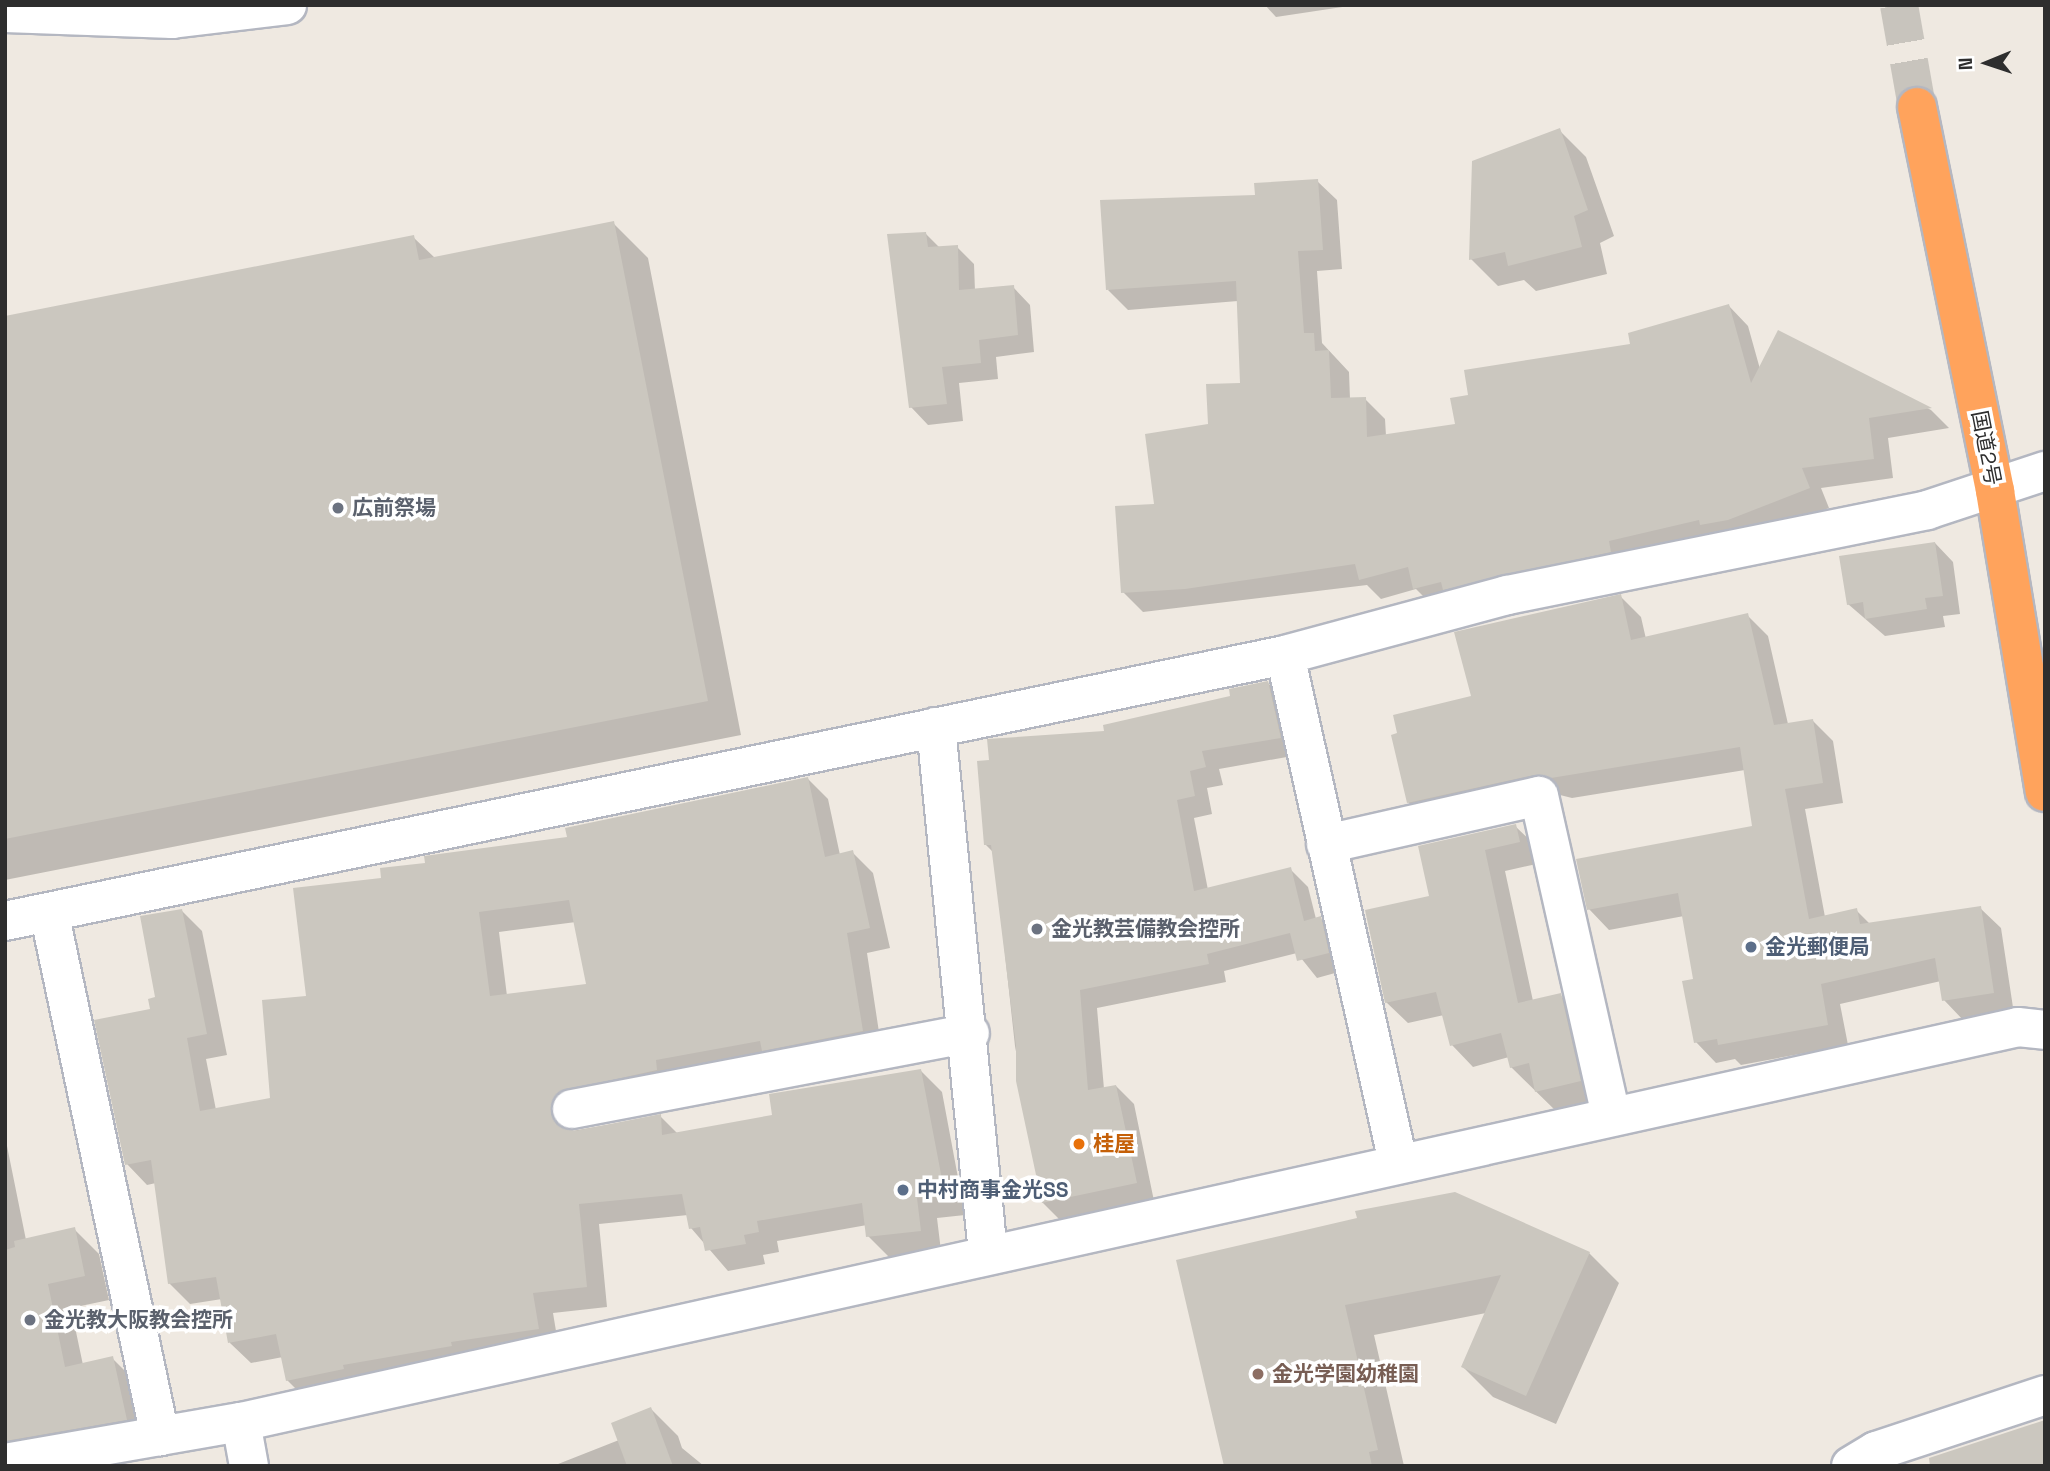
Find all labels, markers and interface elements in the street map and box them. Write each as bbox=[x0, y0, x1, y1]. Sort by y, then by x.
north arrow bbox=[1952, 28, 2022, 98]
text: N bbox=[1953, 57, 1978, 71]
street label: 国道2号 bbox=[1966, 408, 2006, 488]
place label: 広前祭場 bbox=[352, 495, 436, 521]
marker: 広前祭場 bbox=[330, 500, 346, 516]
place label: 金光教芸備教会控所 bbox=[1051, 916, 1240, 942]
marker: 金光教芸備教会控所 bbox=[1029, 921, 1045, 937]
place label: 金光郵便局 bbox=[1765, 934, 1870, 960]
marker: 金光郵便局 bbox=[1743, 939, 1759, 955]
place label: 桂屋 bbox=[1093, 1131, 1135, 1157]
marker: 桂屋 bbox=[1071, 1136, 1087, 1152]
place label: 中村商事金光SS bbox=[917, 1177, 1068, 1203]
marker: 中村商事金光SS bbox=[895, 1182, 911, 1198]
place label: 金光教大阪教会控所 bbox=[44, 1307, 233, 1333]
marker: 金光教大阪教会控所 bbox=[22, 1312, 38, 1328]
place label: 金光学園幼稚園 bbox=[1272, 1361, 1419, 1387]
marker: 金光学園幼稚園 bbox=[1250, 1366, 1266, 1382]

